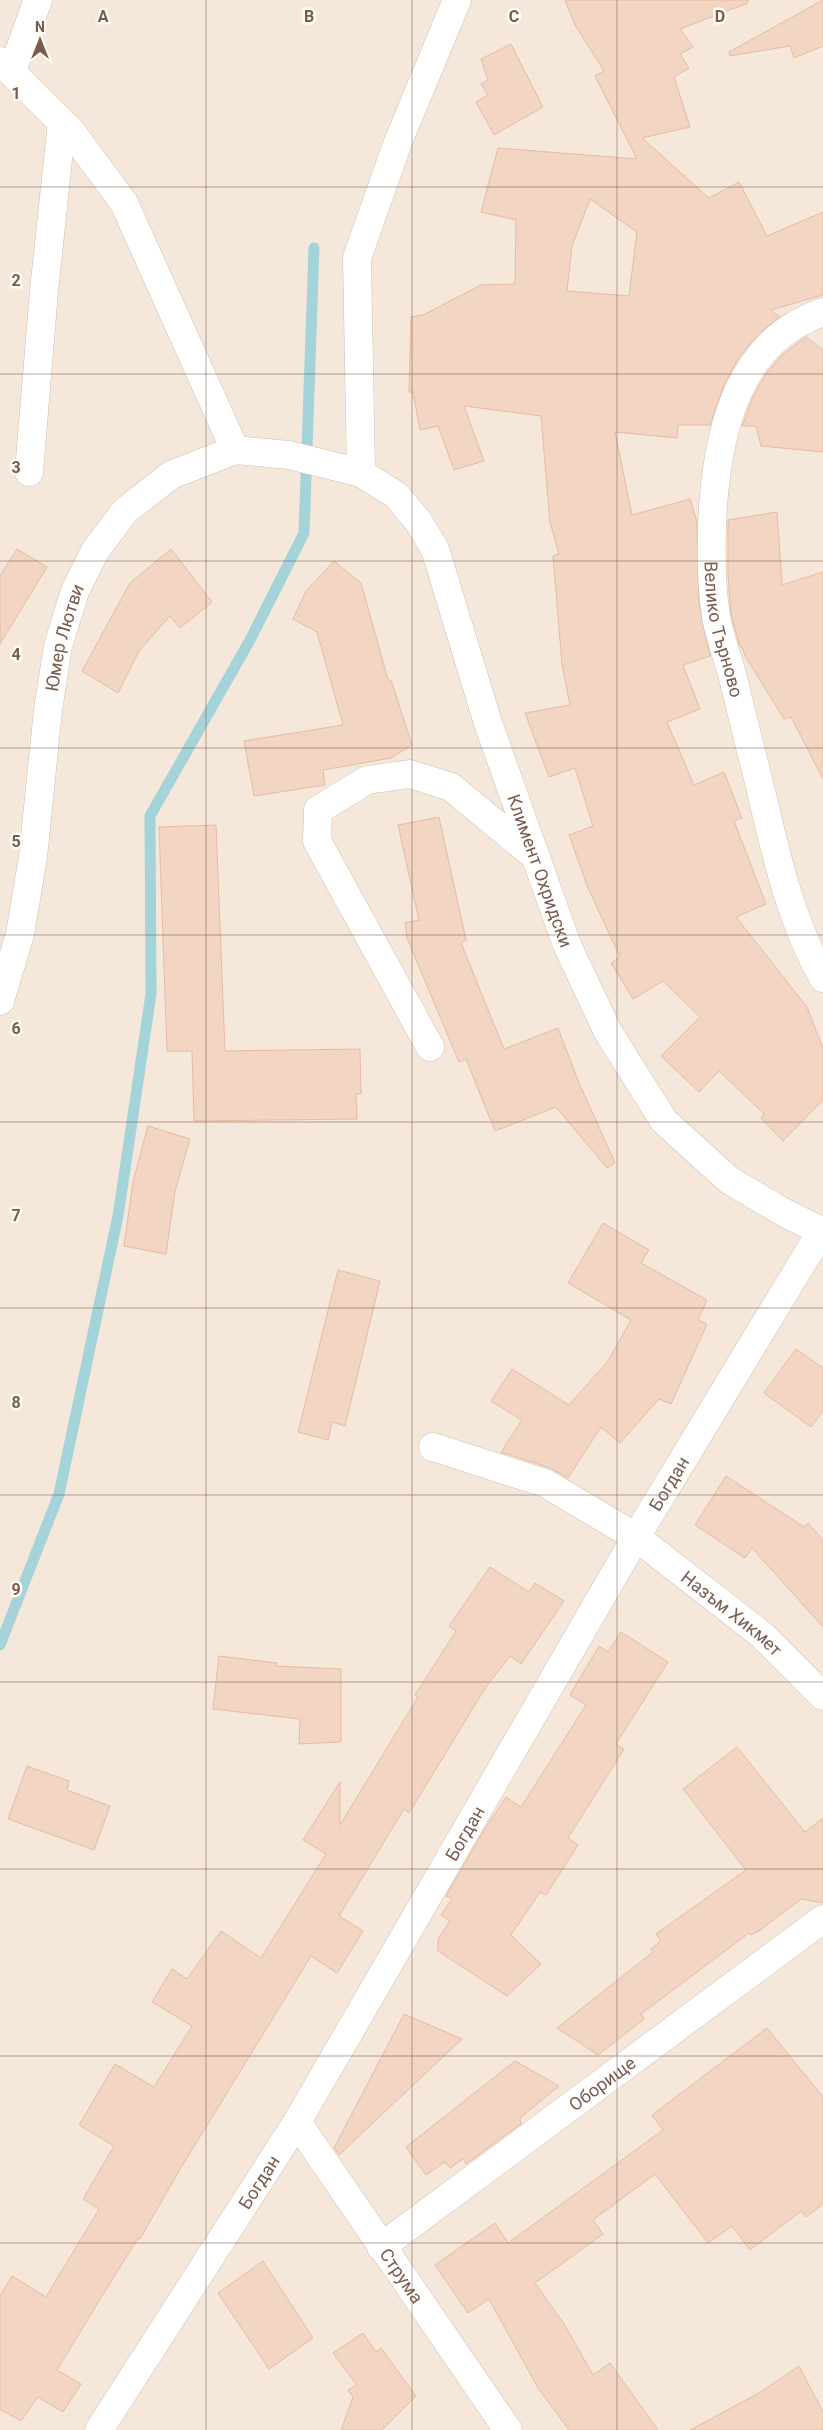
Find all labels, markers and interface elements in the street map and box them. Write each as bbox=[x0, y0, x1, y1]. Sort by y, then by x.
text: A bbox=[98, 7, 109, 26]
text: B bbox=[304, 7, 314, 26]
text: C bbox=[509, 7, 519, 26]
text: D bbox=[715, 7, 725, 26]
north arrow bbox=[15, 15, 65, 65]
text: N bbox=[35, 19, 45, 35]
text: 1 bbox=[11, 84, 21, 103]
text: 2 bbox=[11, 271, 21, 290]
text: 3 bbox=[11, 458, 21, 477]
street label: Велико Търново bbox=[701, 561, 748, 699]
street label: Юмер Лютви bbox=[41, 580, 88, 693]
text: 4 bbox=[11, 645, 21, 664]
street label: Климент Охридски bbox=[504, 791, 577, 950]
text: 5 bbox=[11, 832, 21, 851]
text: 6 bbox=[11, 1019, 21, 1038]
text: 7 bbox=[11, 1206, 21, 1225]
text: 8 bbox=[11, 1393, 21, 1412]
street label: Богдан bbox=[644, 1452, 693, 1514]
street label: Назъм Хикмет bbox=[677, 1566, 787, 1660]
text: 9 bbox=[11, 1580, 21, 1599]
street label: Богдан bbox=[440, 1802, 488, 1864]
street label: Оборище bbox=[564, 2052, 639, 2115]
street label: Богдан bbox=[234, 2151, 284, 2213]
street label: Струма bbox=[376, 2244, 428, 2307]

